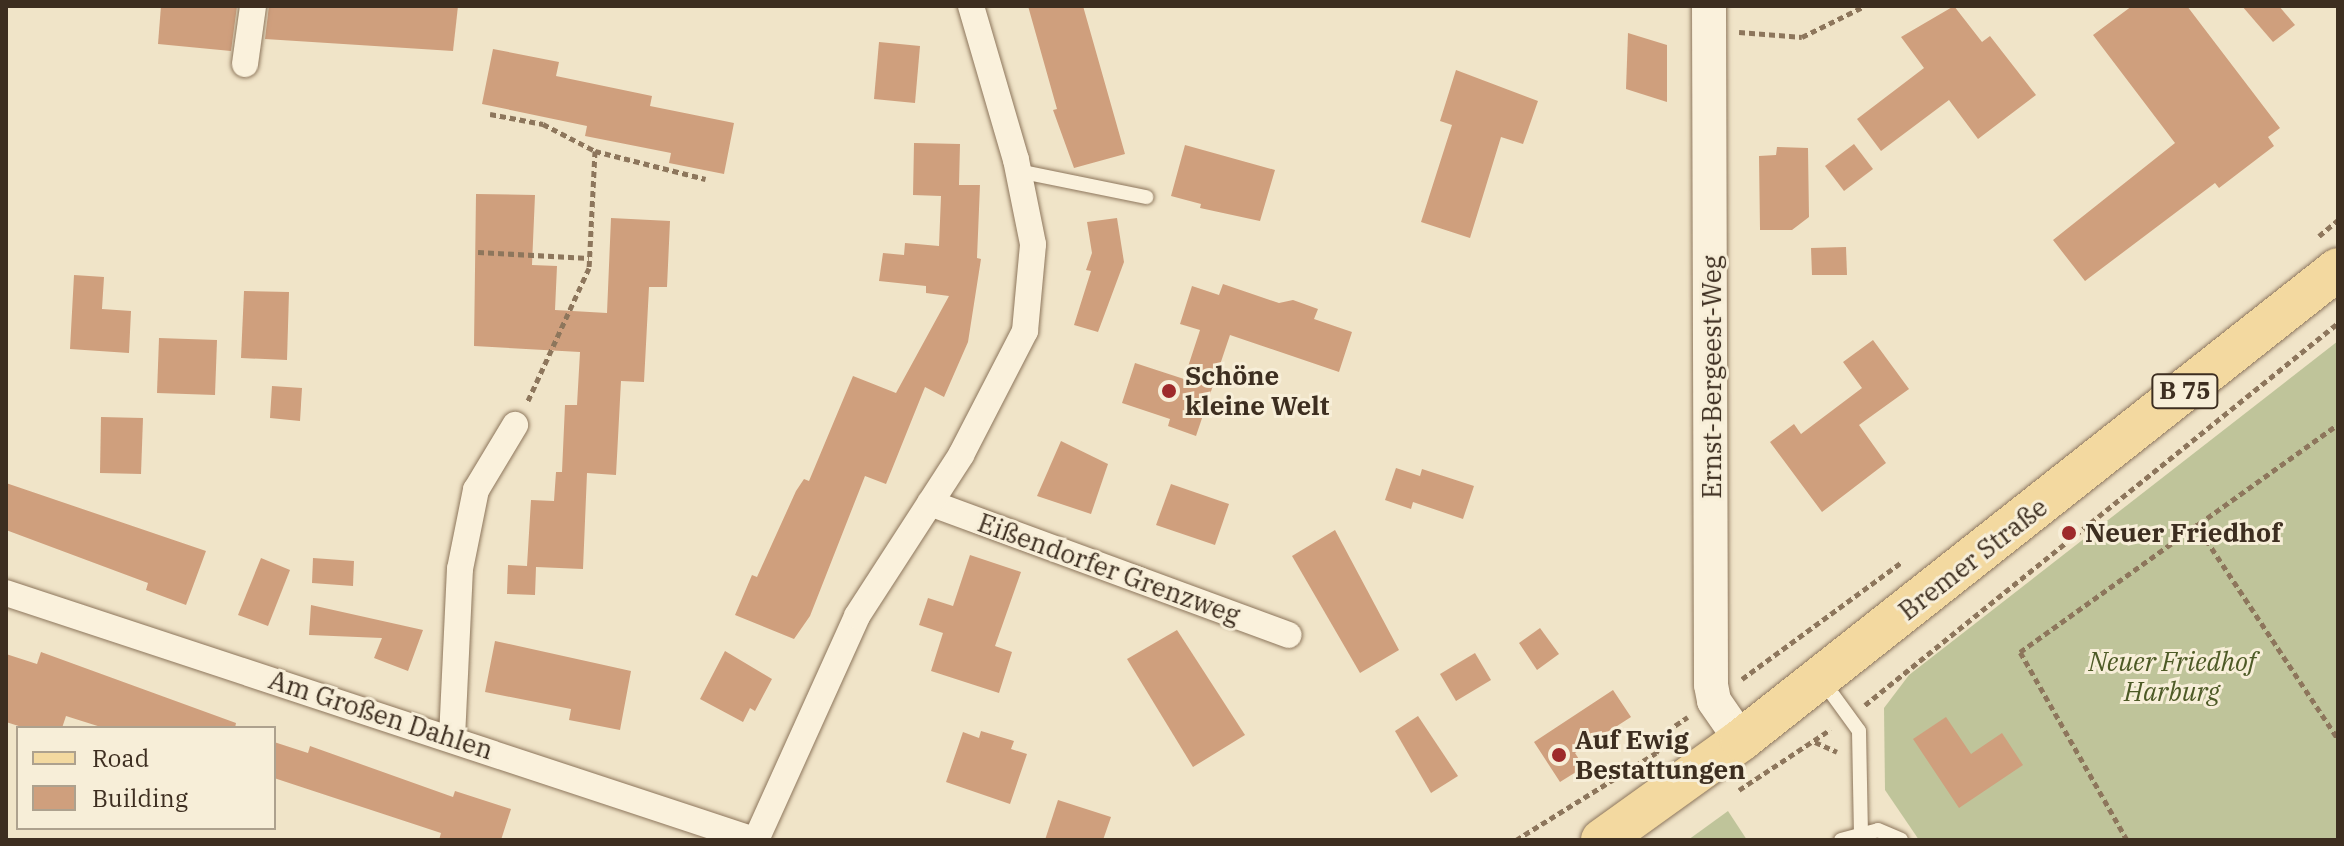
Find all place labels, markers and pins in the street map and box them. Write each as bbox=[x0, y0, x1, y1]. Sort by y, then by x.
place label: Schöne kleine Welt bbox=[1185, 360, 1329, 422]
marker: Schöne kleine Welt bbox=[1160, 382, 1178, 400]
place label: Neuer Friedhof bbox=[2085, 517, 2281, 549]
marker: Neuer Friedhof bbox=[2060, 524, 2078, 542]
place label: Auf Ewig Bestattungen bbox=[1575, 724, 1746, 786]
marker: Auf Ewig Bestattungen bbox=[1550, 746, 1568, 764]

